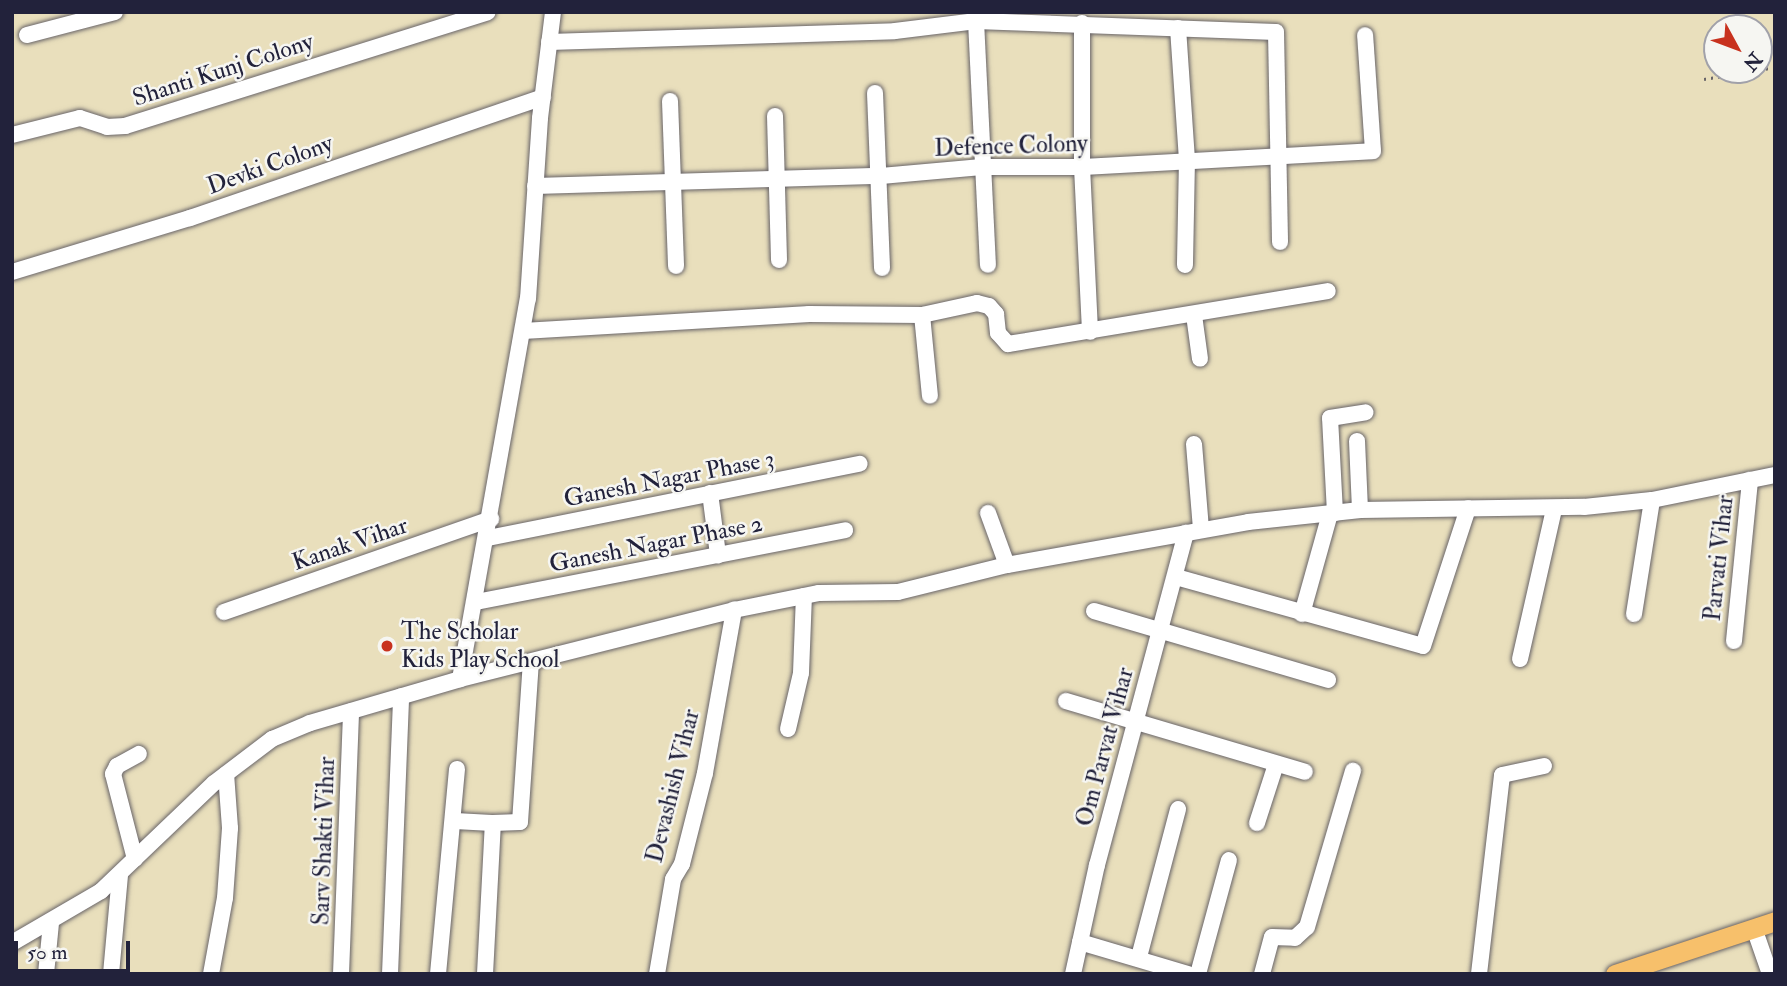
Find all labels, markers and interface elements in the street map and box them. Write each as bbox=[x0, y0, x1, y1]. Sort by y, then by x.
north arrow bbox=[1703, 14, 1773, 84]
street label: Shanti Kunj Colony bbox=[129, 27, 317, 113]
text: N bbox=[1738, 47, 1767, 76]
street label: Devki Colony bbox=[203, 129, 337, 201]
street label: Defence Colony bbox=[934, 129, 1088, 163]
street label: Ganesh Nagar Phase 3 bbox=[561, 444, 777, 514]
street label: Parvati Vihar bbox=[1698, 494, 1740, 622]
street label: Ganesh Nagar Phase 2 bbox=[547, 509, 765, 579]
street label: Kanak Vihar bbox=[289, 511, 411, 577]
place label: The Scholar Kids Play School bbox=[401, 618, 559, 674]
marker: The Scholar Kids Play School bbox=[379, 638, 395, 654]
street label: Om Parvat Vihar bbox=[1070, 664, 1140, 830]
street label: Devashish Vihar bbox=[640, 706, 706, 866]
street label: Sarv Shakti Vihar bbox=[307, 756, 341, 926]
scale bar bbox=[18, 926, 133, 970]
text: 50 m bbox=[27, 939, 68, 966]

